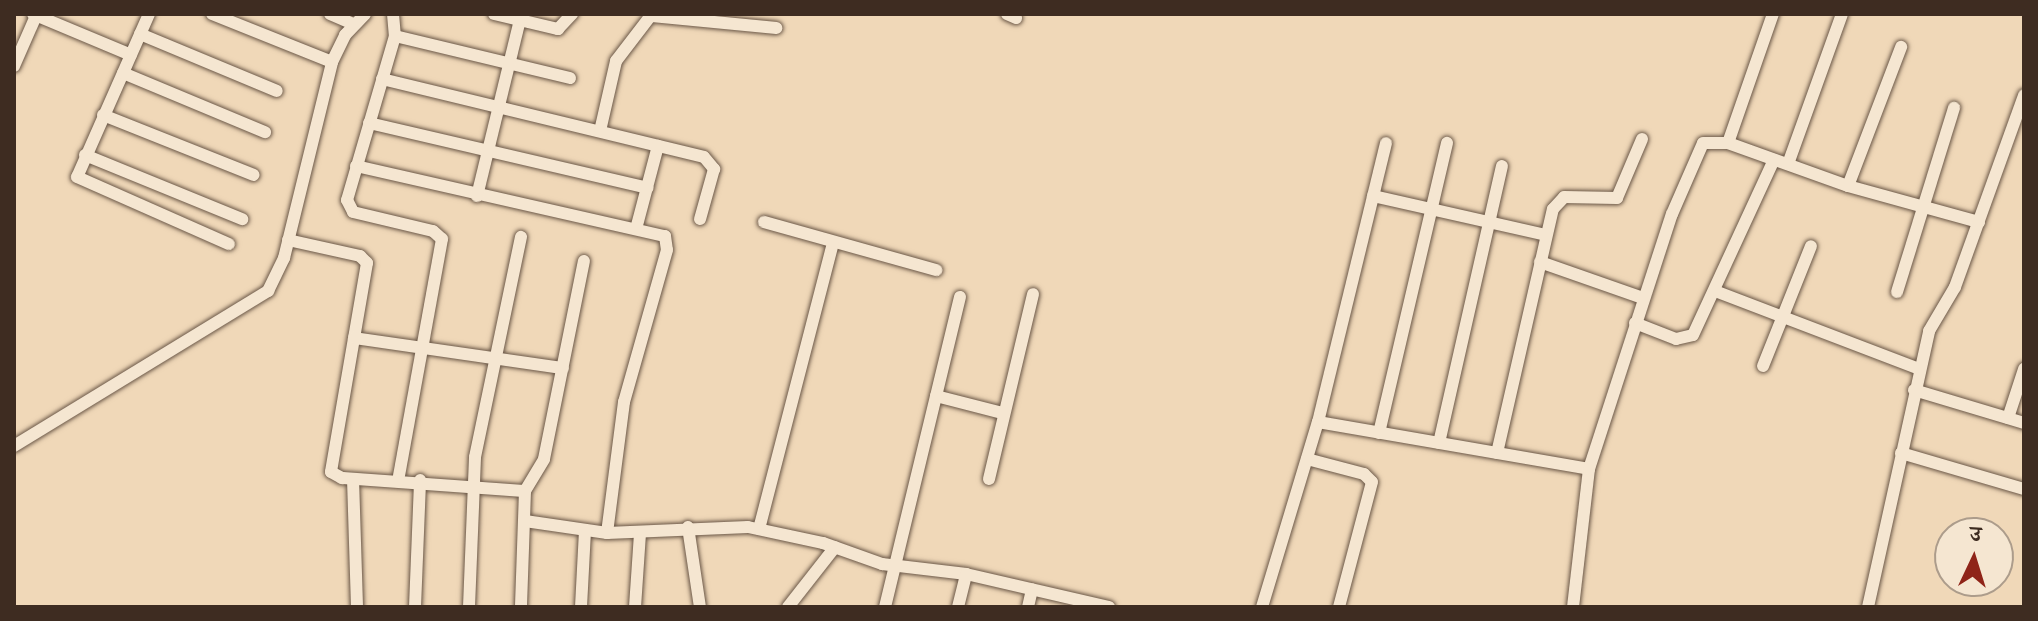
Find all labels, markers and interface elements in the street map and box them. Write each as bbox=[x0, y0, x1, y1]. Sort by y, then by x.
north arrow bbox=[1934, 517, 2014, 597]
text: उ bbox=[1969, 521, 1982, 549]

